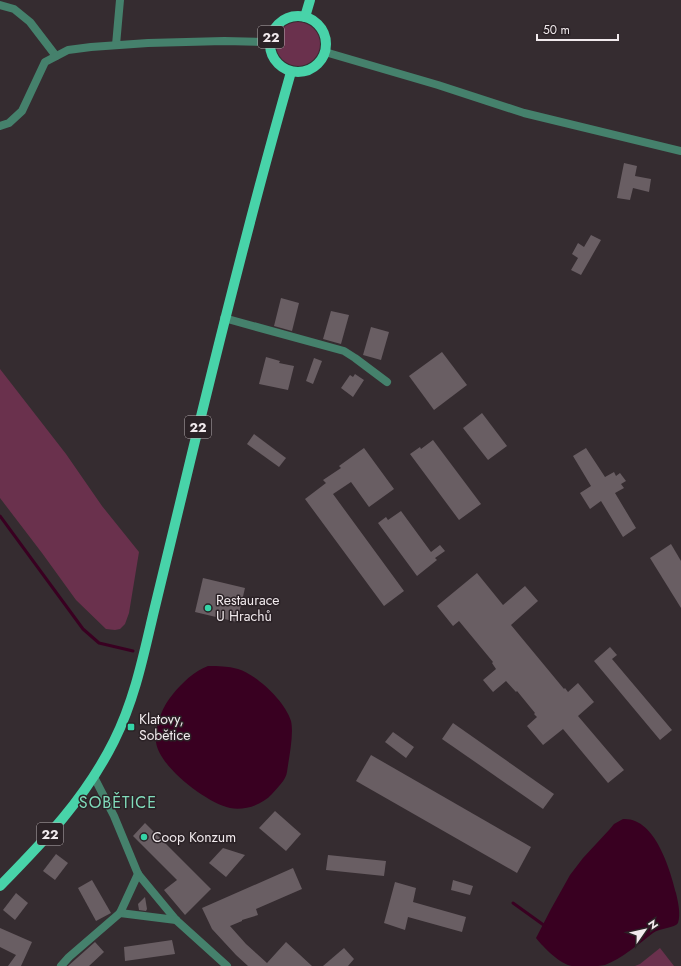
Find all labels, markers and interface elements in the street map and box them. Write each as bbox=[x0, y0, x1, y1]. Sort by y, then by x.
scale bar bbox=[537, 16, 618, 42]
text: 50 m bbox=[543, 21, 570, 39]
road number: 22 bbox=[258, 26, 284, 48]
road number: 22 bbox=[185, 416, 211, 438]
place label: Restaurace U Hrachů bbox=[216, 590, 280, 626]
marker: Restaurace U Hrachů bbox=[203, 603, 213, 613]
place label: Klatovy, Sobětice bbox=[139, 709, 190, 745]
marker: Klatovy, Sobětice bbox=[126, 722, 136, 732]
district label: SOBĚTICE bbox=[79, 791, 157, 814]
road number: 22 bbox=[37, 823, 63, 845]
place label: Coop Konzum bbox=[152, 827, 236, 847]
marker: Coop Konzum bbox=[139, 832, 149, 842]
north arrow bbox=[625, 910, 665, 950]
text: N bbox=[644, 916, 662, 933]

